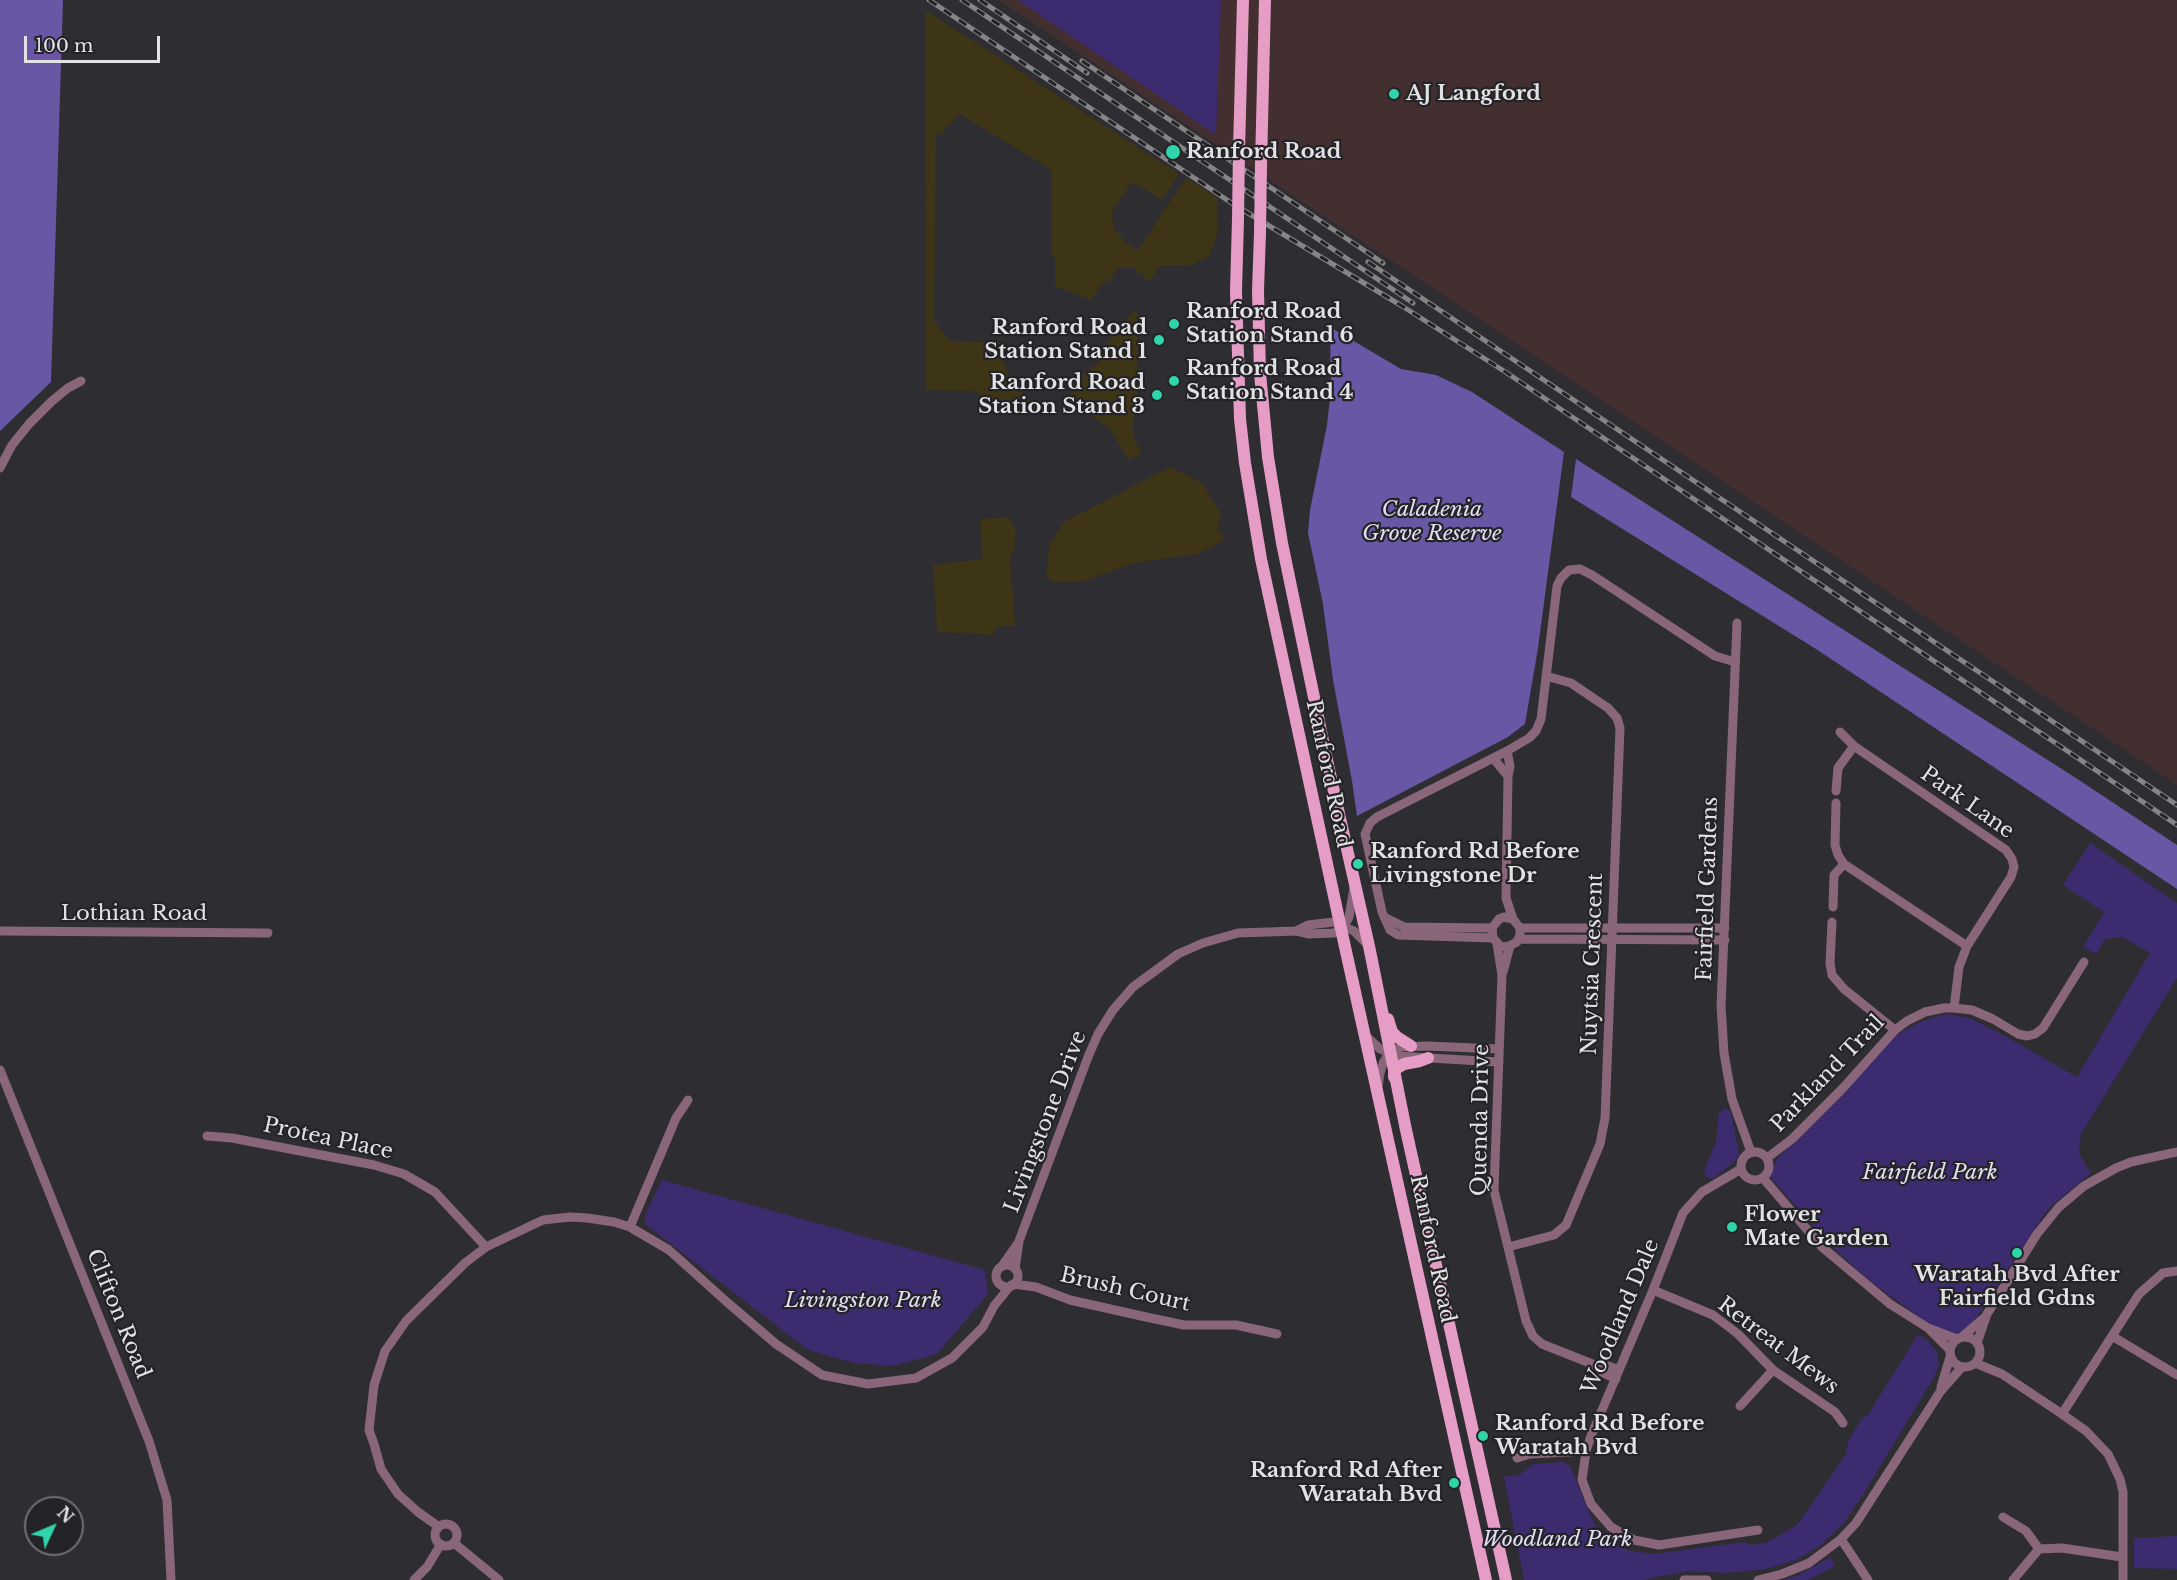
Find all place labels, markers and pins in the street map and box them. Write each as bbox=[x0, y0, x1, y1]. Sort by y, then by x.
place label: AJ Langford bbox=[1406, 81, 1541, 107]
marker: AJ Langford bbox=[1387, 87, 1401, 101]
place label: Ranford Road bbox=[1186, 139, 1341, 165]
marker: Ranford Road bbox=[1164, 143, 1182, 161]
place label: Ranford Road Station Stand 6 bbox=[1186, 299, 1354, 349]
place label: Ranford Road Station Stand 1 bbox=[984, 315, 1147, 365]
marker: Ranford Road Station Stand 6 bbox=[1167, 317, 1181, 331]
marker: Ranford Road Station Stand 1 bbox=[1152, 333, 1166, 347]
place label: Ranford Road Station Stand 4 bbox=[1186, 356, 1353, 406]
place label: Ranford Road Station Stand 3 bbox=[978, 370, 1145, 420]
marker: Ranford Road Station Stand 4 bbox=[1167, 374, 1181, 388]
marker: Ranford Road Station Stand 3 bbox=[1150, 388, 1164, 402]
place label: Ranford Rd Before Livingstone Dr bbox=[1370, 839, 1579, 889]
marker: Ranford Rd Before Livingstone Dr bbox=[1351, 857, 1365, 871]
place label: Flower Mate Garden bbox=[1744, 1202, 1889, 1252]
marker: Flower Mate Garden bbox=[1725, 1220, 1739, 1234]
marker: Waratah Bvd After Fairfield Gdns bbox=[2010, 1246, 2024, 1260]
place label: Waratah Bvd After Fairfield Gdns bbox=[1914, 1262, 2120, 1312]
place label: Ranford Rd Before Waratah Bvd bbox=[1495, 1411, 1704, 1461]
marker: Ranford Rd Before Waratah Bvd bbox=[1476, 1429, 1490, 1443]
place label: Ranford Rd After Waratah Bvd bbox=[1250, 1458, 1442, 1508]
marker: Ranford Rd After Waratah Bvd bbox=[1447, 1476, 1461, 1490]

